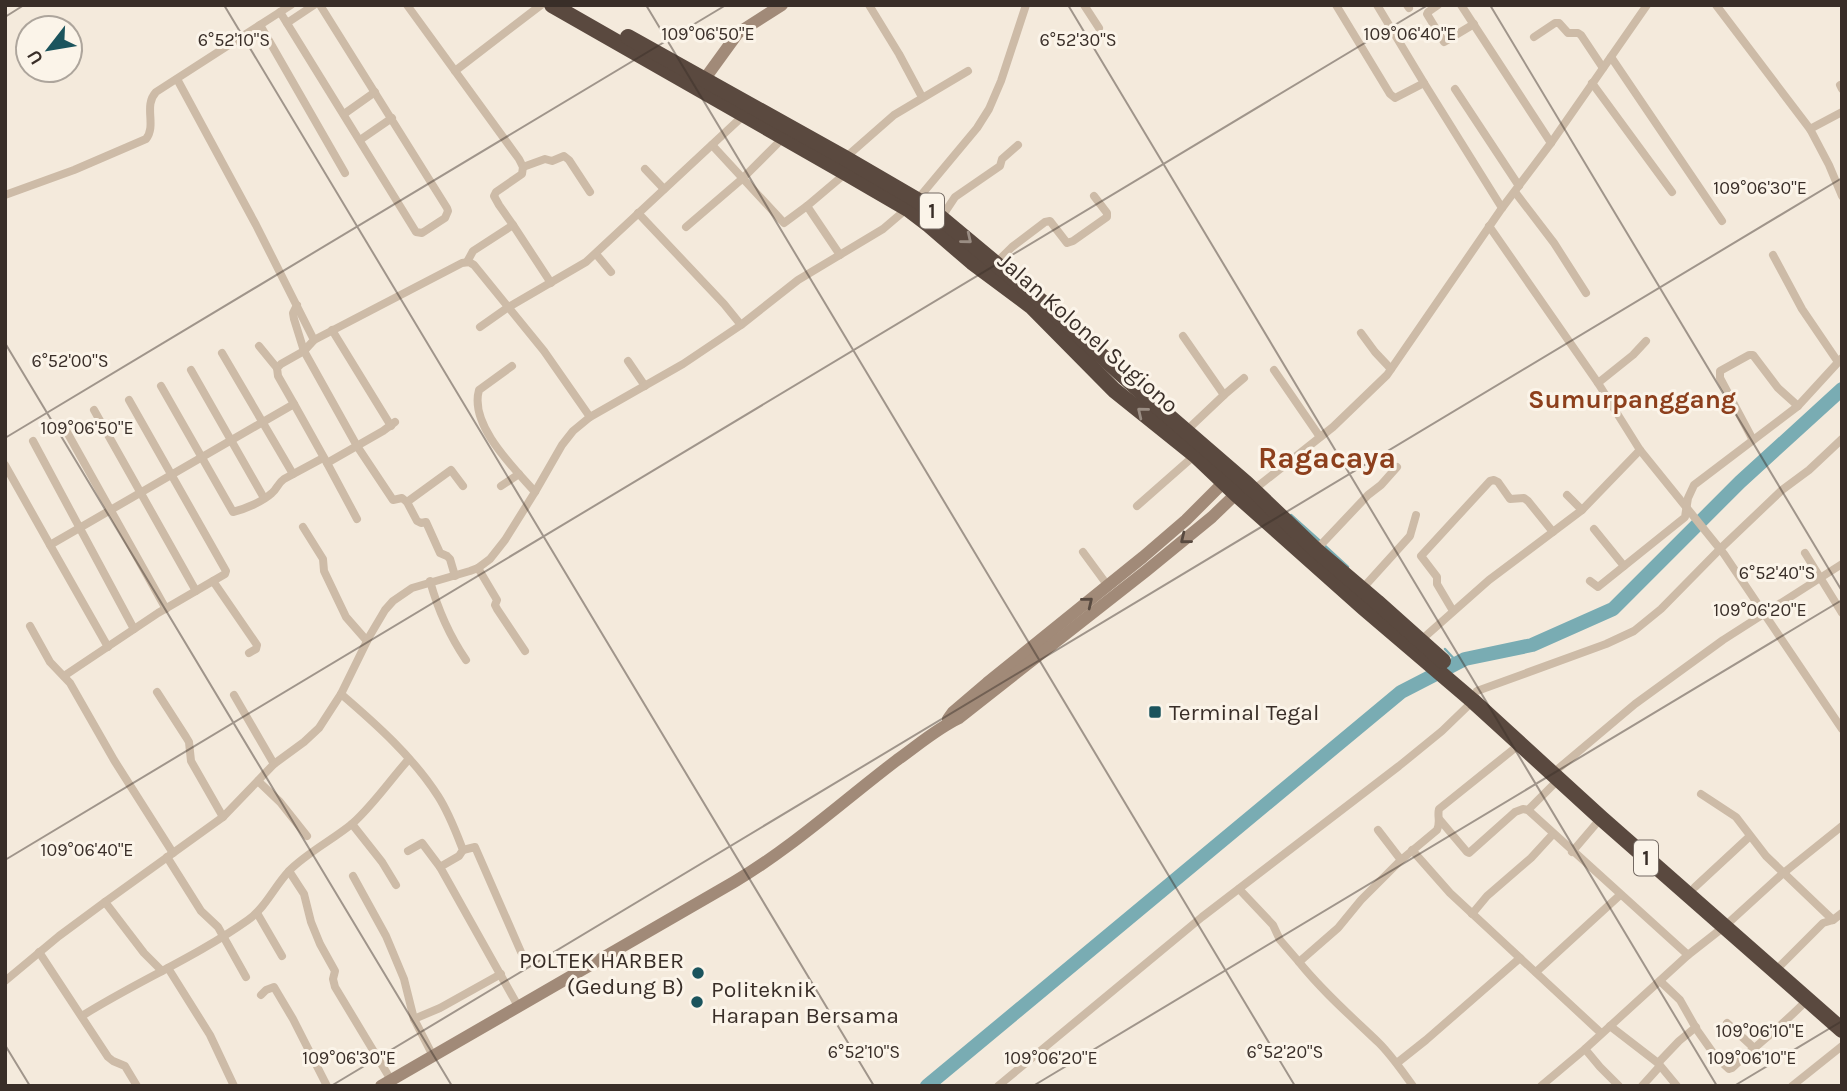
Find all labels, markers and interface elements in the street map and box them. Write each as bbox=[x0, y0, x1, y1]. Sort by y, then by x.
north arrow bbox=[14, 14, 84, 84]
text: 109°06'50"E bbox=[661, 23, 755, 45]
text: 109°06'40"E bbox=[1364, 23, 1456, 45]
text: 6°52'10"S bbox=[198, 29, 270, 51]
text: 6°52'30"S bbox=[1039, 29, 1117, 51]
text: U bbox=[22, 46, 48, 69]
text: 109°06'30"E bbox=[1713, 177, 1807, 199]
road number: 1 bbox=[920, 194, 944, 228]
one-way arrow bbox=[959, 231, 972, 243]
street label: Jalan Kolonel Sugiono bbox=[992, 247, 1184, 419]
text: 6°52'00"S bbox=[31, 350, 109, 372]
district label: Sumurpanggang bbox=[1528, 384, 1736, 415]
one-way arrow bbox=[1138, 408, 1150, 421]
text: 109°06'50"E bbox=[40, 417, 134, 439]
district label: Ragacaya bbox=[1258, 440, 1396, 476]
one-way arrow bbox=[1180, 531, 1192, 544]
text: 6°52'40"S bbox=[1739, 562, 1815, 584]
one-way arrow bbox=[1080, 598, 1093, 610]
text: 109°06'20"E bbox=[1713, 599, 1807, 621]
place label: Terminal Tegal bbox=[1169, 699, 1319, 726]
marker: Terminal Tegal bbox=[1147, 704, 1163, 720]
text: 109°06'40"E bbox=[41, 839, 133, 861]
road number: 1 bbox=[1634, 840, 1658, 876]
place label: POLTEK HARBER (Gedung B) bbox=[519, 947, 684, 1000]
marker: POLTEK HARBER (Gedung B) bbox=[690, 965, 706, 981]
place label: Politeknik Harapan Bersama bbox=[711, 976, 899, 1029]
marker: Politeknik Harapan Bersama bbox=[689, 994, 705, 1010]
text: 109°06'10"E bbox=[1716, 1020, 1804, 1042]
text: 6°52'10"S bbox=[828, 1041, 900, 1063]
text: 6°52'20"S bbox=[1247, 1041, 1323, 1063]
text: 109°06'30"E bbox=[302, 1047, 396, 1069]
text: 109°06'20"E bbox=[1004, 1047, 1098, 1069]
text: 109°06'10"E bbox=[1708, 1047, 1796, 1069]

